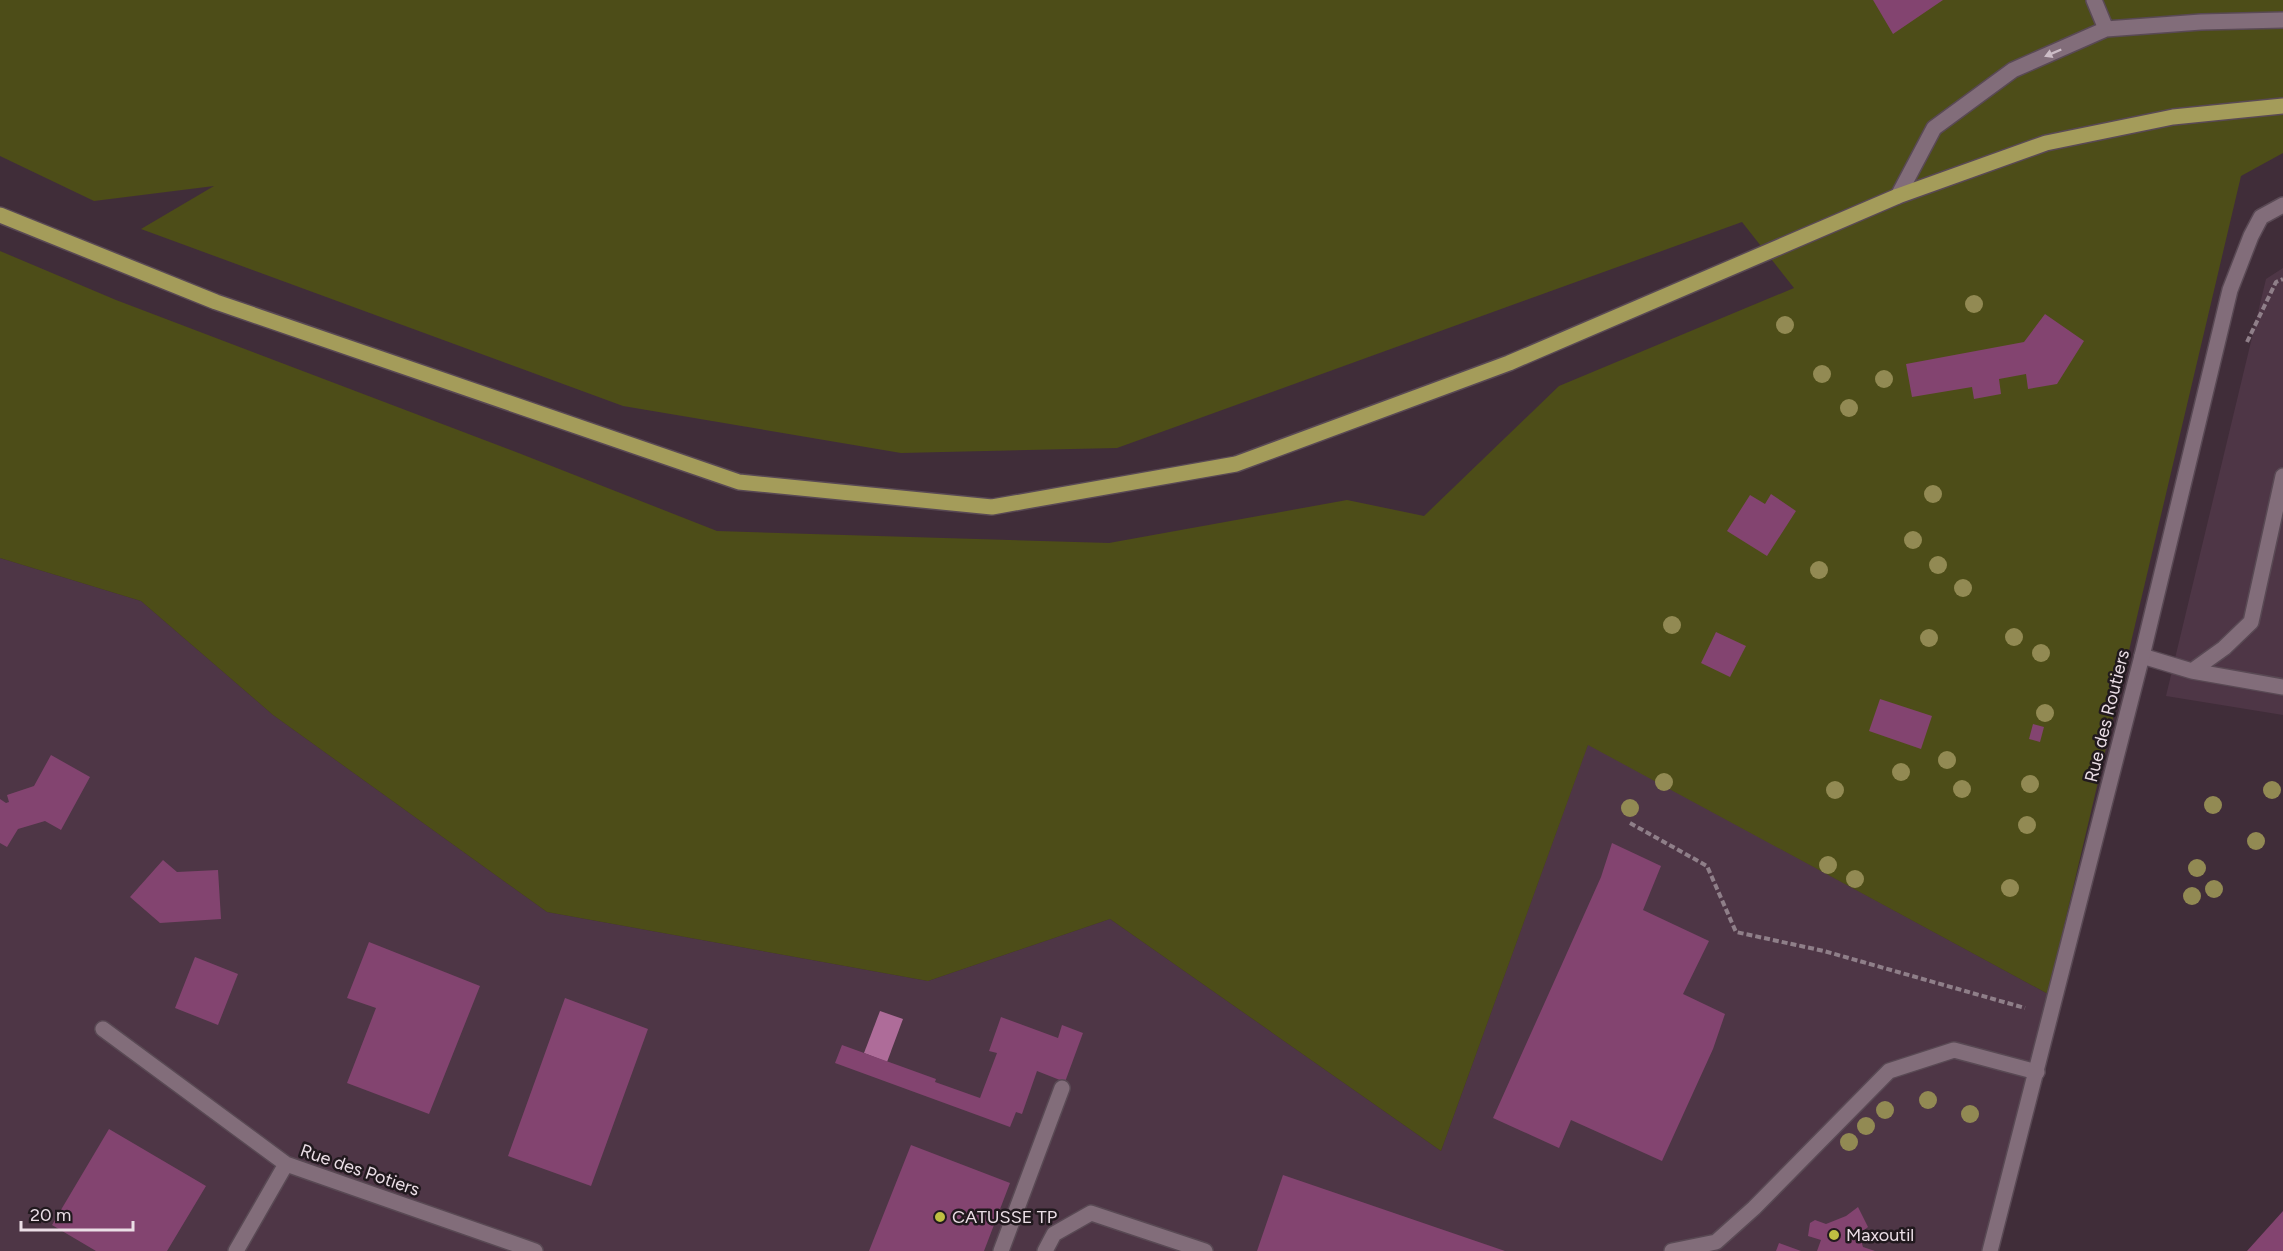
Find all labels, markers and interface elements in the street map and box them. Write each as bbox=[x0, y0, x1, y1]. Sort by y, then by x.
one-way arrow bbox=[2044, 48, 2061, 57]
street label: Rue des Routiers bbox=[2080, 647, 2134, 785]
street label: Rue des Potiers bbox=[297, 1139, 423, 1201]
scale bar bbox=[21, 1194, 134, 1232]
text: 20 m bbox=[30, 1204, 71, 1226]
place label: CATUSSE TP bbox=[952, 1206, 1057, 1228]
marker: CATUSSE TP bbox=[933, 1210, 947, 1224]
place label: Maxoutil bbox=[1846, 1224, 1914, 1246]
marker: Maxoutil bbox=[1827, 1228, 1841, 1242]

